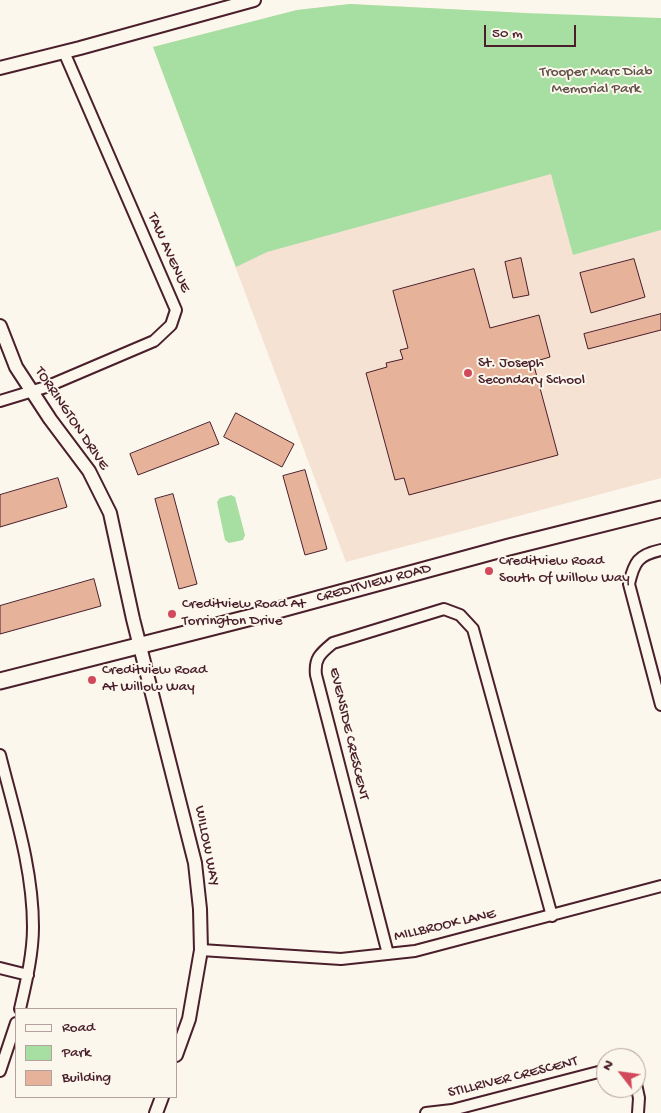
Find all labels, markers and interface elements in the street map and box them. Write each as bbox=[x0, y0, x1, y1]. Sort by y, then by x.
scale bar bbox=[486, 15, 578, 47]
text: 50 m bbox=[492, 25, 523, 43]
park label: Trooper Marc Diab Memorial Park bbox=[540, 64, 652, 99]
street label: TAW AVENUE bbox=[142, 210, 194, 296]
place label: St. Joseph Secondary School bbox=[478, 355, 585, 390]
street label: TORRINGTON DRIVE bbox=[30, 364, 112, 474]
marker: St. Joseph Secondary School bbox=[462, 367, 474, 379]
place label: Creditview Road South Of Willow Way bbox=[499, 553, 630, 588]
street label: CREDITVIEW ROAD bbox=[315, 560, 433, 608]
marker: Creditview Road South Of Willow Way bbox=[483, 565, 495, 577]
place label: Creditview Road At Torrington Drive bbox=[182, 596, 305, 631]
marker: Creditview Road At Torrington Drive bbox=[166, 608, 178, 620]
place label: Creditview Road At Willow Way bbox=[102, 662, 207, 697]
street label: EVENSIDE CRESCENT bbox=[324, 666, 372, 802]
marker: Creditview Road At Willow Way bbox=[86, 674, 98, 686]
street label: WILLOW WAY bbox=[189, 804, 223, 888]
street label: MILLBROOK LANE bbox=[392, 906, 498, 946]
legend bbox=[15, 1008, 178, 1098]
text: Road bbox=[62, 1019, 95, 1037]
text: Park bbox=[62, 1044, 91, 1062]
north arrow bbox=[596, 1048, 646, 1098]
street label: STILLRIVER CRESCENT bbox=[446, 1053, 580, 1103]
text: N bbox=[599, 1058, 618, 1074]
text: Building bbox=[62, 1069, 111, 1087]

